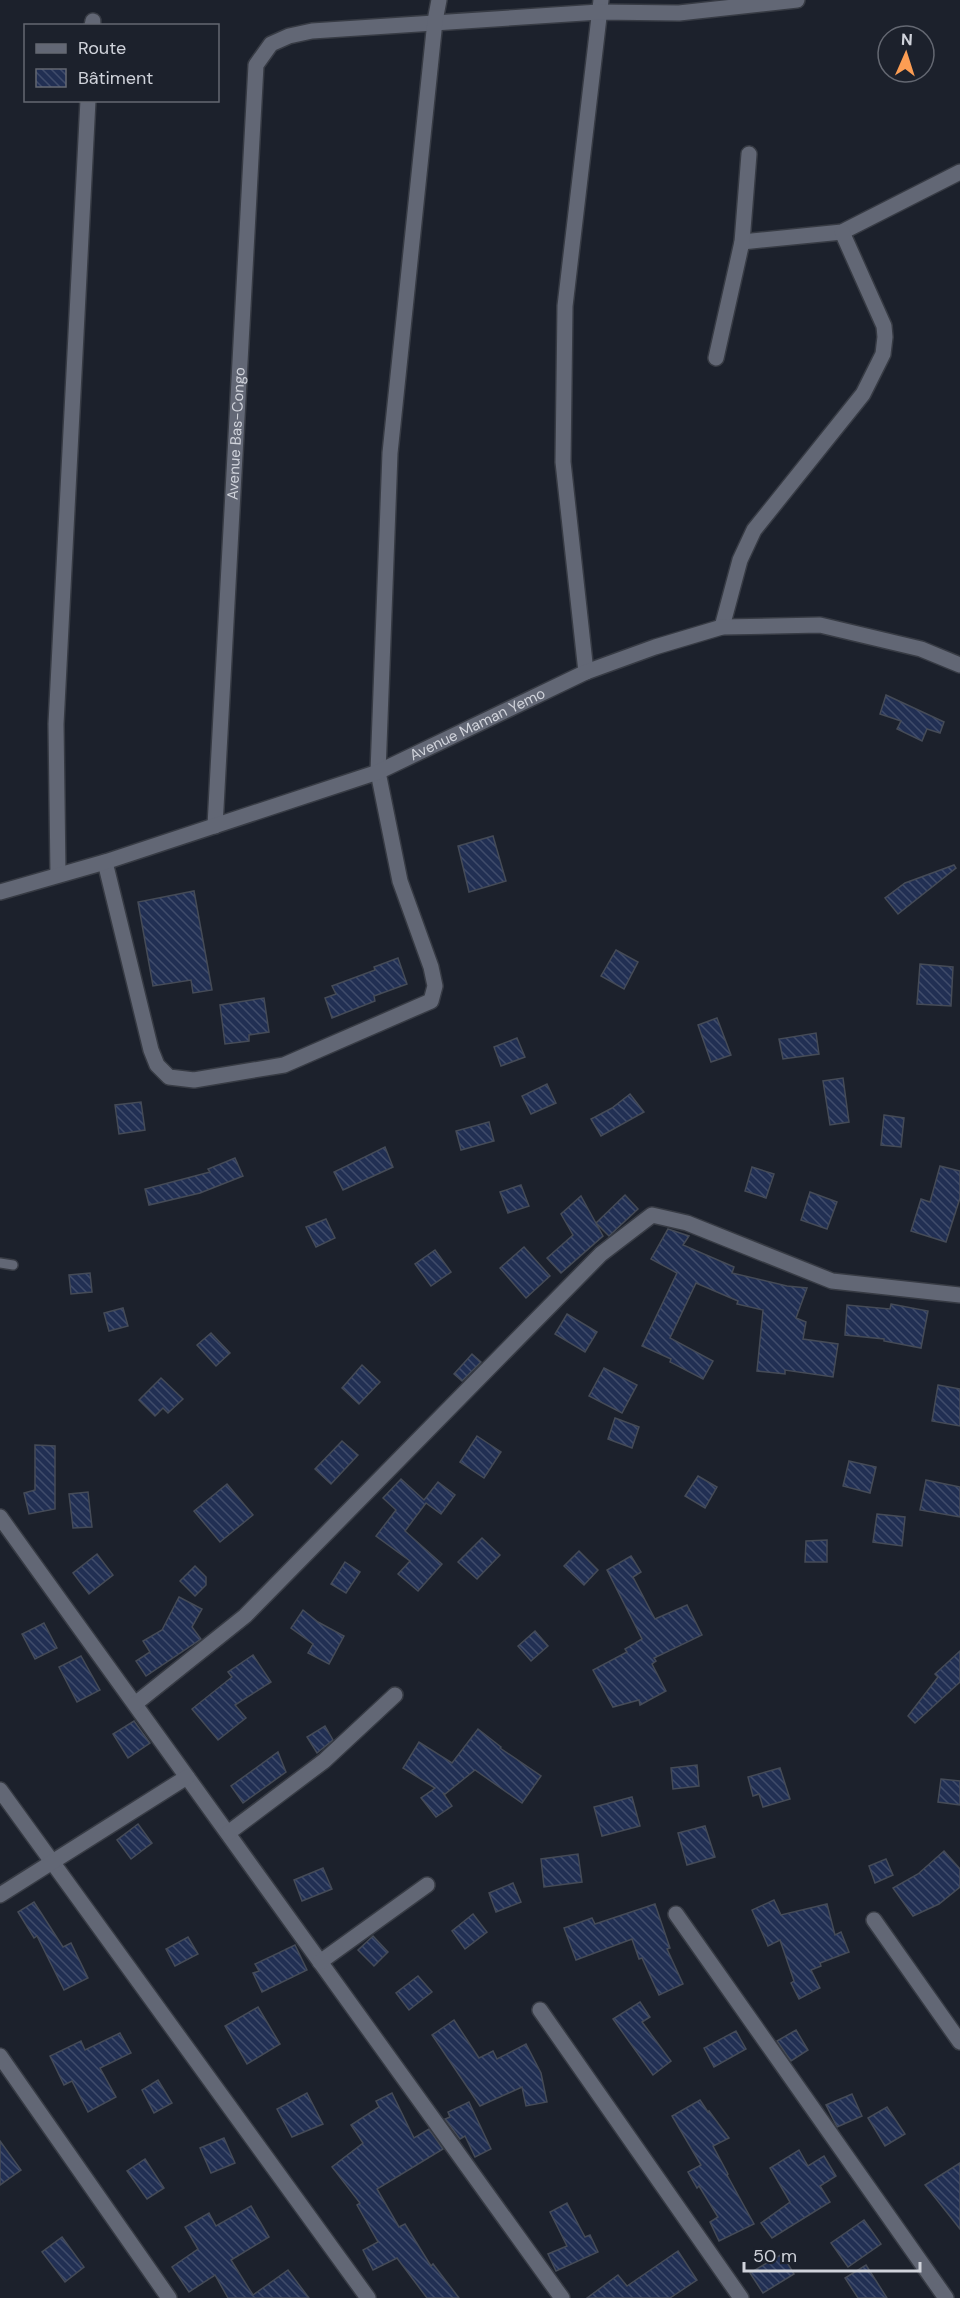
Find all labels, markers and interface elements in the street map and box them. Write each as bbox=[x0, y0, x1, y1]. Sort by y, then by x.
legend bbox=[24, 24, 219, 102]
north arrow bbox=[876, 24, 936, 84]
text: N bbox=[900, 29, 913, 50]
text: Route bbox=[78, 36, 126, 60]
text: Bâtiment bbox=[78, 66, 153, 90]
street label: Avenue Bas-Congo bbox=[223, 366, 250, 501]
street label: Avenue Maman Yemo bbox=[406, 683, 549, 765]
scale bar bbox=[744, 2235, 920, 2273]
text: 50 m bbox=[753, 2244, 797, 2268]

